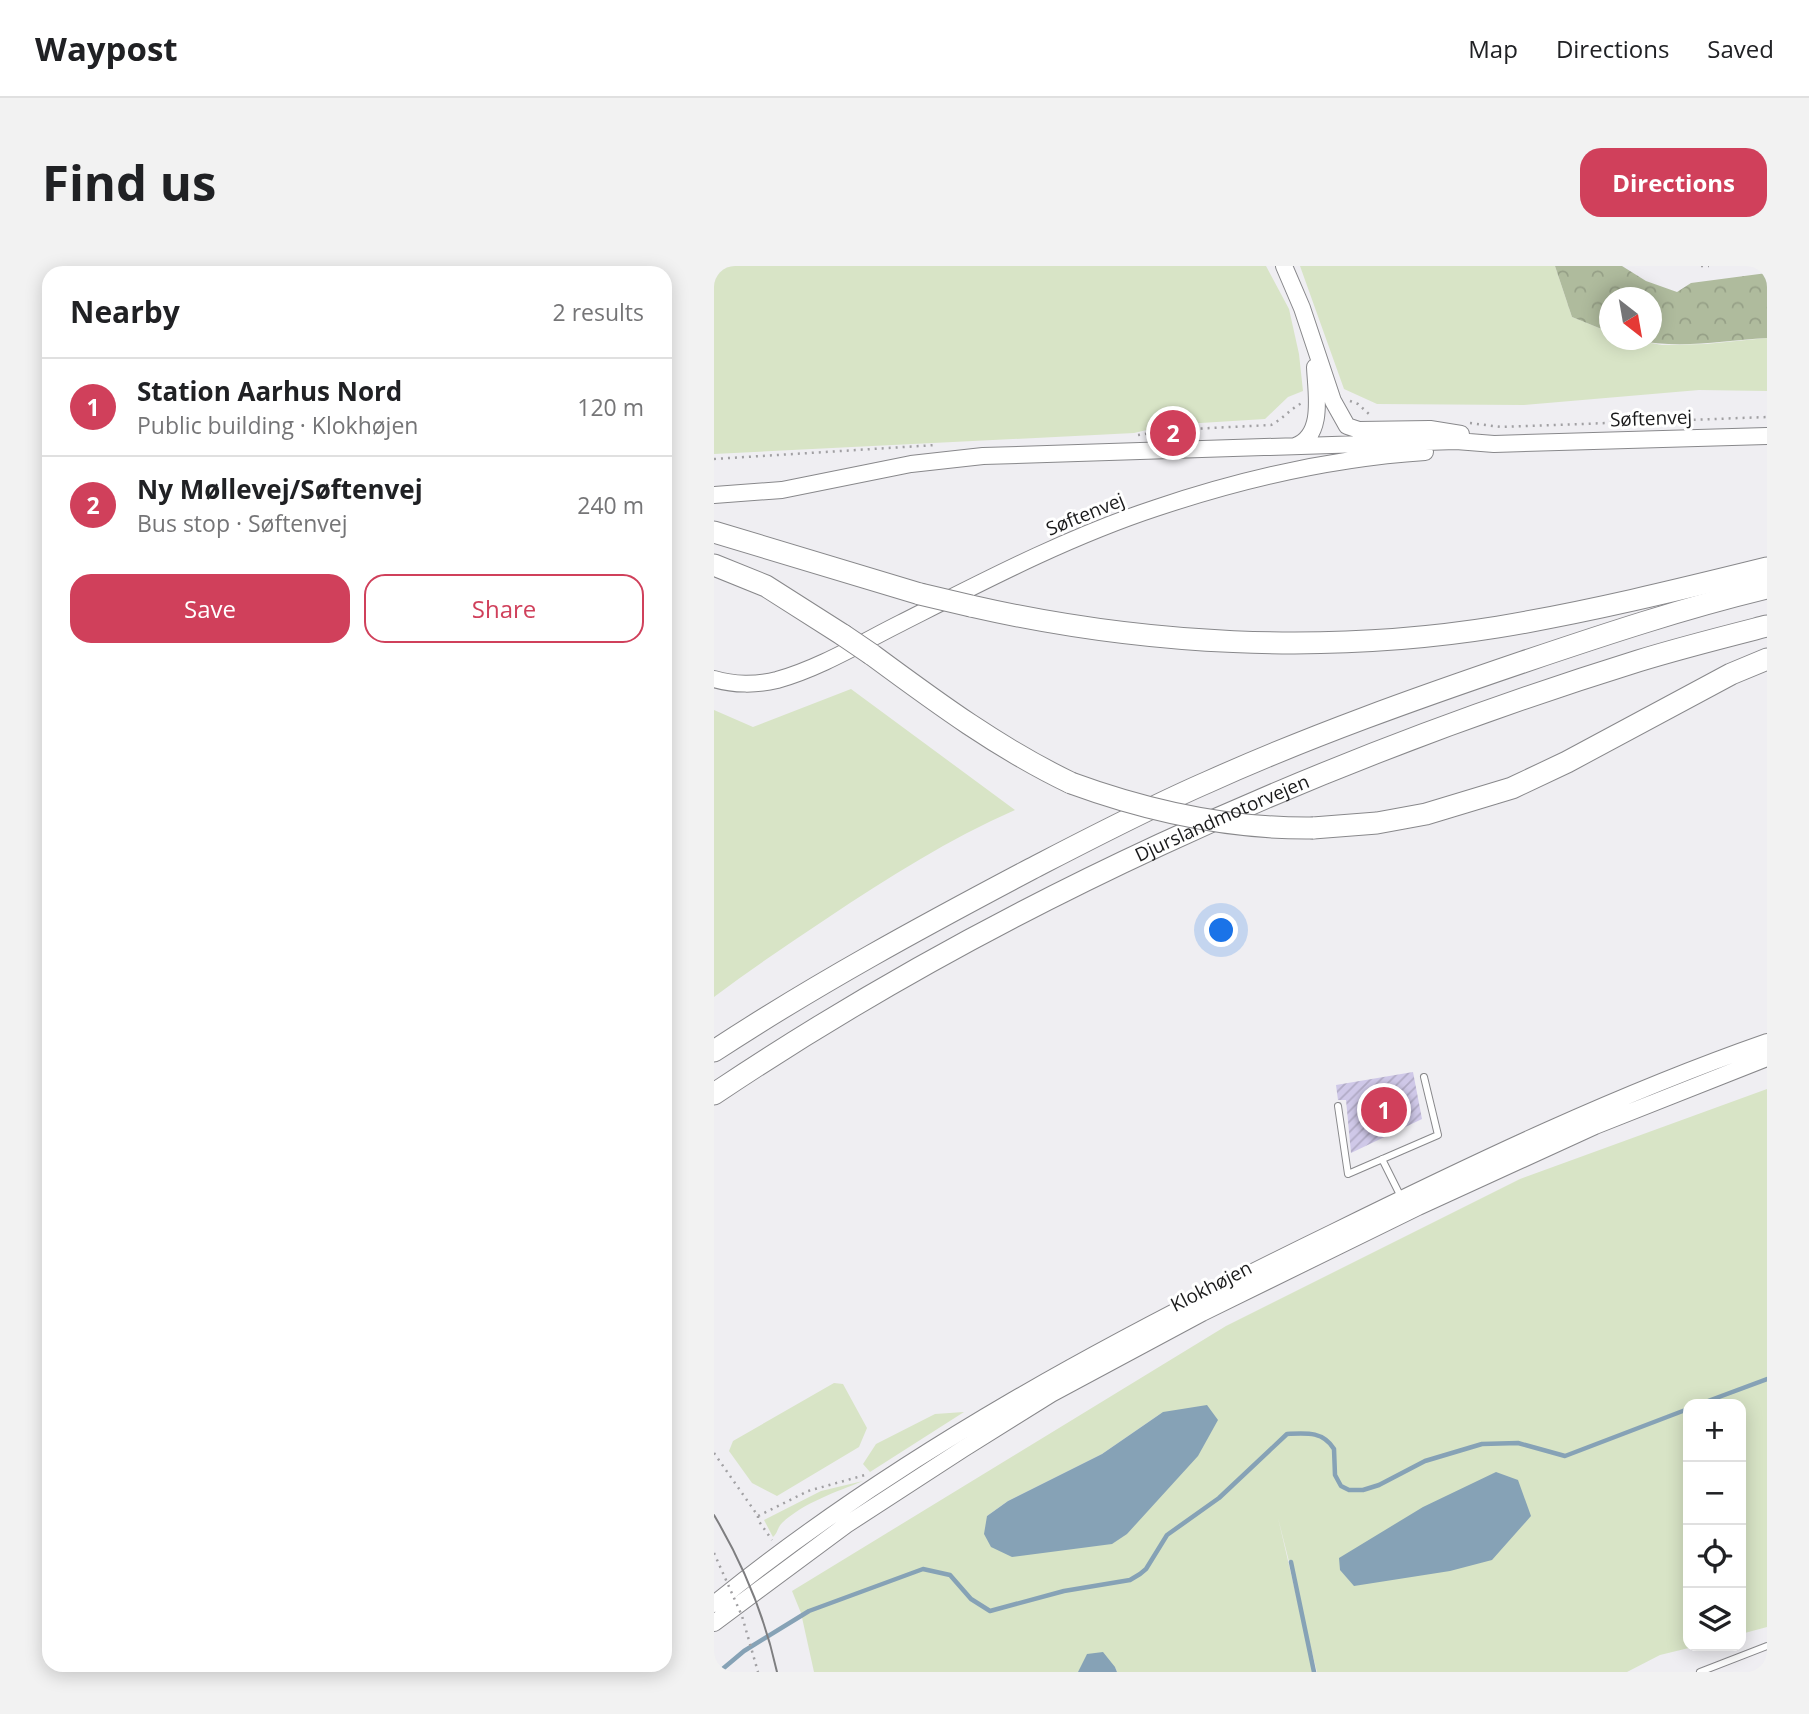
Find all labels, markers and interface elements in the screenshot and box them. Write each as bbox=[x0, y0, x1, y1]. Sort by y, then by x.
text: Waypost bbox=[35, 26, 178, 71]
text: Map bbox=[1468, 32, 1518, 65]
text: Directions bbox=[1556, 32, 1669, 65]
text: Saved bbox=[1707, 32, 1774, 65]
button: Directions bbox=[1580, 148, 1767, 217]
text: Find us bbox=[42, 149, 216, 215]
north arrow bbox=[1599, 287, 1662, 350]
text: Nearby bbox=[70, 291, 180, 332]
text: 2 results bbox=[553, 296, 644, 328]
text: Station Aarhus Nord bbox=[137, 373, 402, 409]
text: 1 bbox=[86, 391, 100, 423]
text: 120 m bbox=[577, 391, 644, 423]
street label: Søftenvej bbox=[1609, 404, 1693, 432]
pin: 2 bbox=[1150, 407, 1196, 459]
text: Public building · Klokhøjen bbox=[137, 409, 418, 441]
text: Ny Møllevej/Søftenvej bbox=[137, 471, 423, 507]
street label: Søftenvej bbox=[1042, 487, 1128, 541]
text: 2 bbox=[86, 489, 100, 521]
text: 240 m bbox=[577, 489, 644, 521]
text: Bus stop · Søftenvej bbox=[137, 507, 348, 539]
button: Save bbox=[70, 574, 350, 643]
button: Share bbox=[364, 574, 644, 643]
street label: Djurslandmotorvejen bbox=[1131, 768, 1313, 868]
your location bbox=[1204, 913, 1238, 947]
pin: 1 bbox=[1361, 1084, 1407, 1136]
street label: Klokhøjen bbox=[1166, 1254, 1256, 1318]
map controls bbox=[1683, 1399, 1746, 1651]
button: + bbox=[1683, 1399, 1746, 1462]
button: − bbox=[1683, 1462, 1746, 1525]
button: locate bbox=[1683, 1525, 1746, 1588]
button: layers bbox=[1683, 1588, 1746, 1651]

